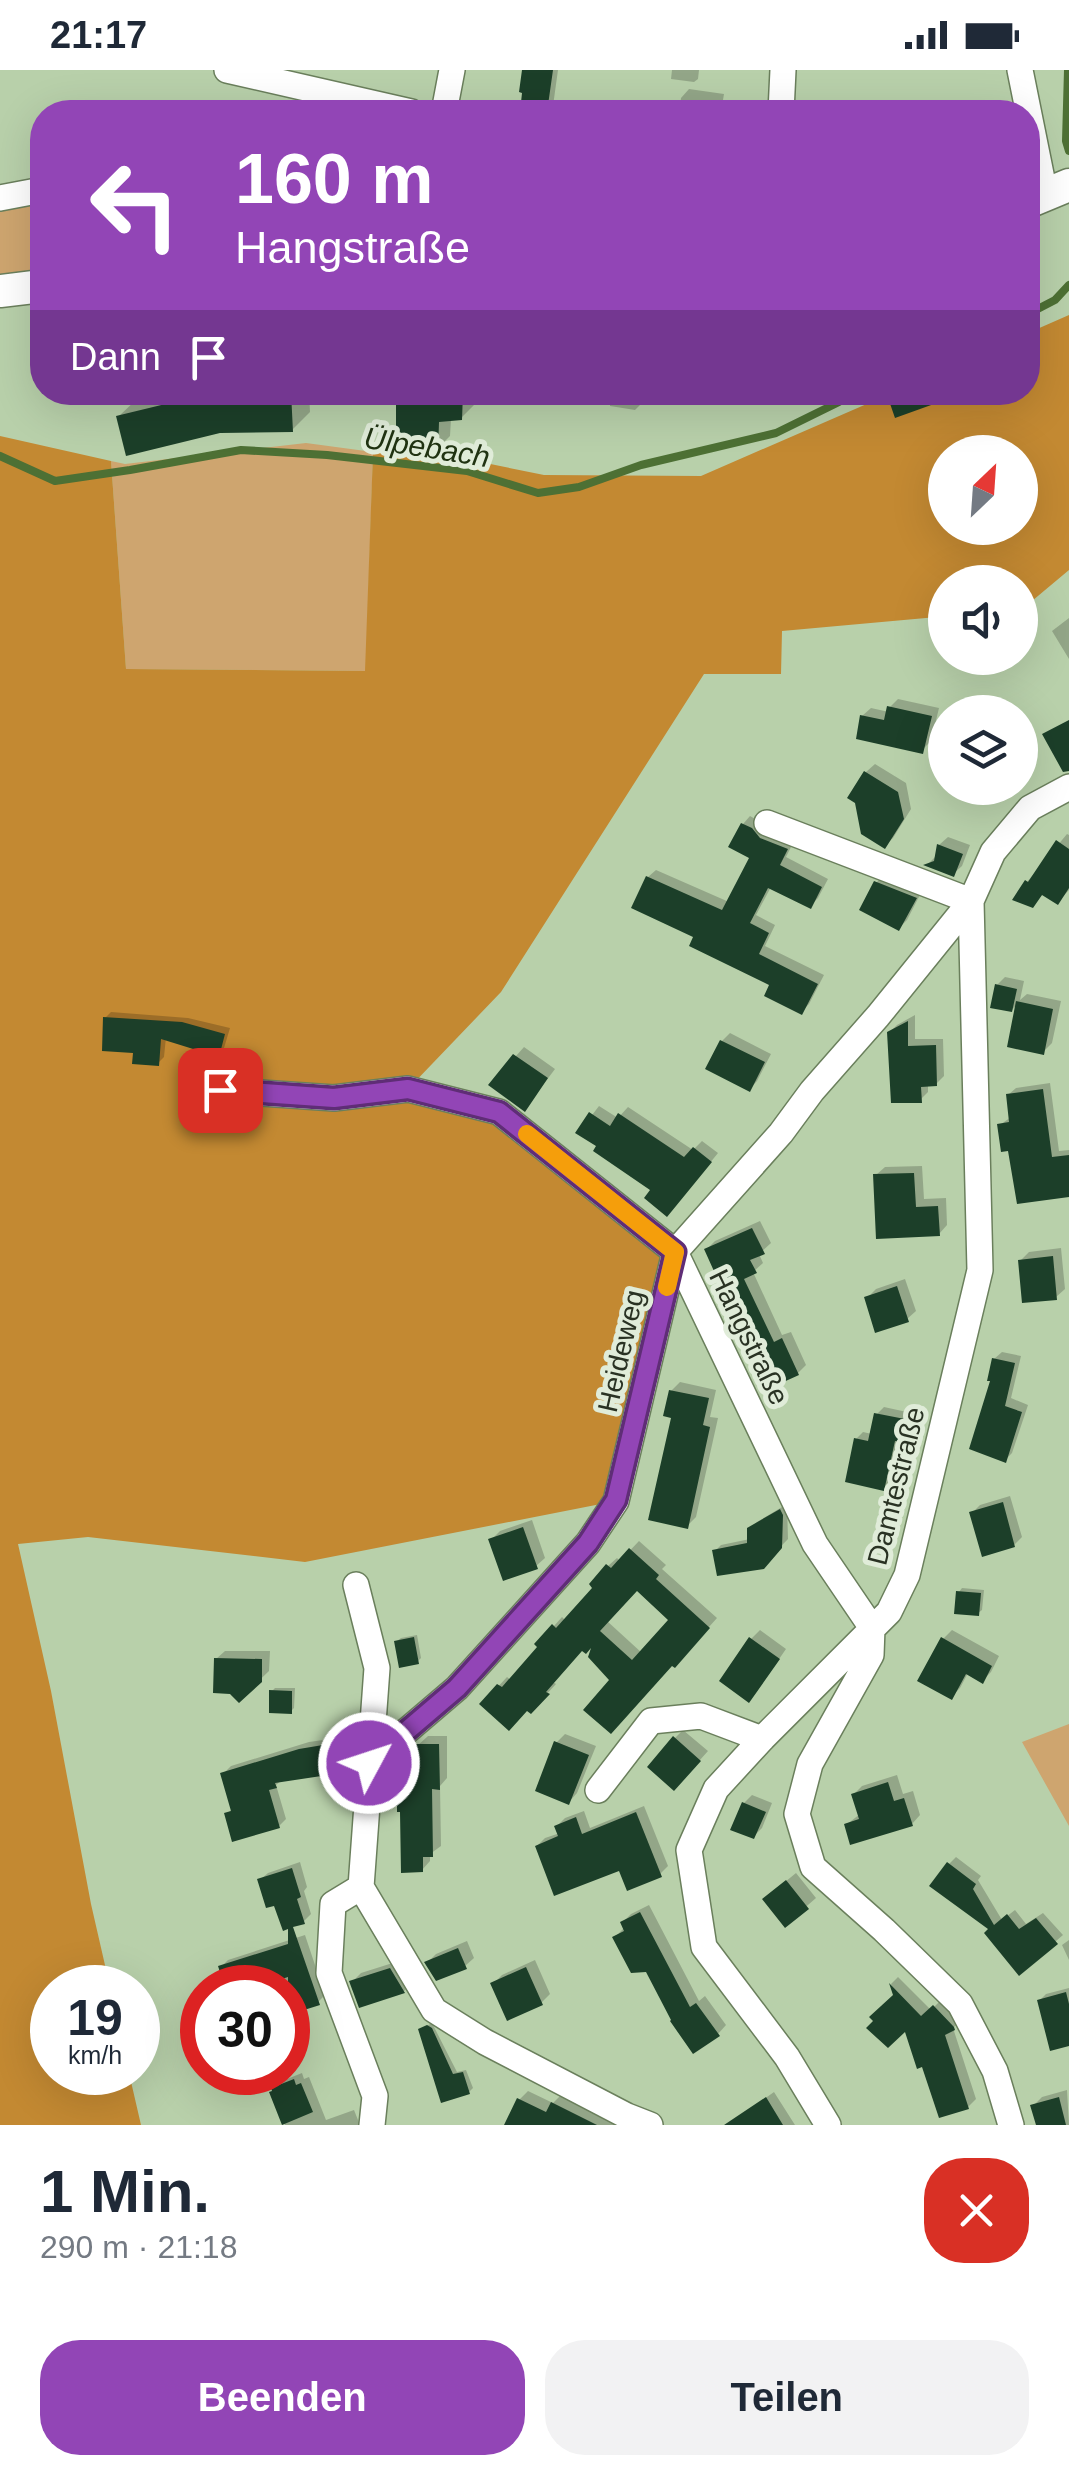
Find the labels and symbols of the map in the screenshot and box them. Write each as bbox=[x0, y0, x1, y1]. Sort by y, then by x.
water label: Ülpebach bbox=[362, 421, 492, 473]
north arrow bbox=[928, 435, 1038, 545]
pin bbox=[178, 1048, 263, 1133]
street label: Hangstraße bbox=[703, 1264, 795, 1410]
street label: Heideweg bbox=[592, 1287, 650, 1415]
street label: Damtestraße bbox=[861, 1404, 931, 1568]
position arrow bbox=[317, 1711, 421, 1815]
speed limit sign: 30 bbox=[180, 1965, 310, 2095]

